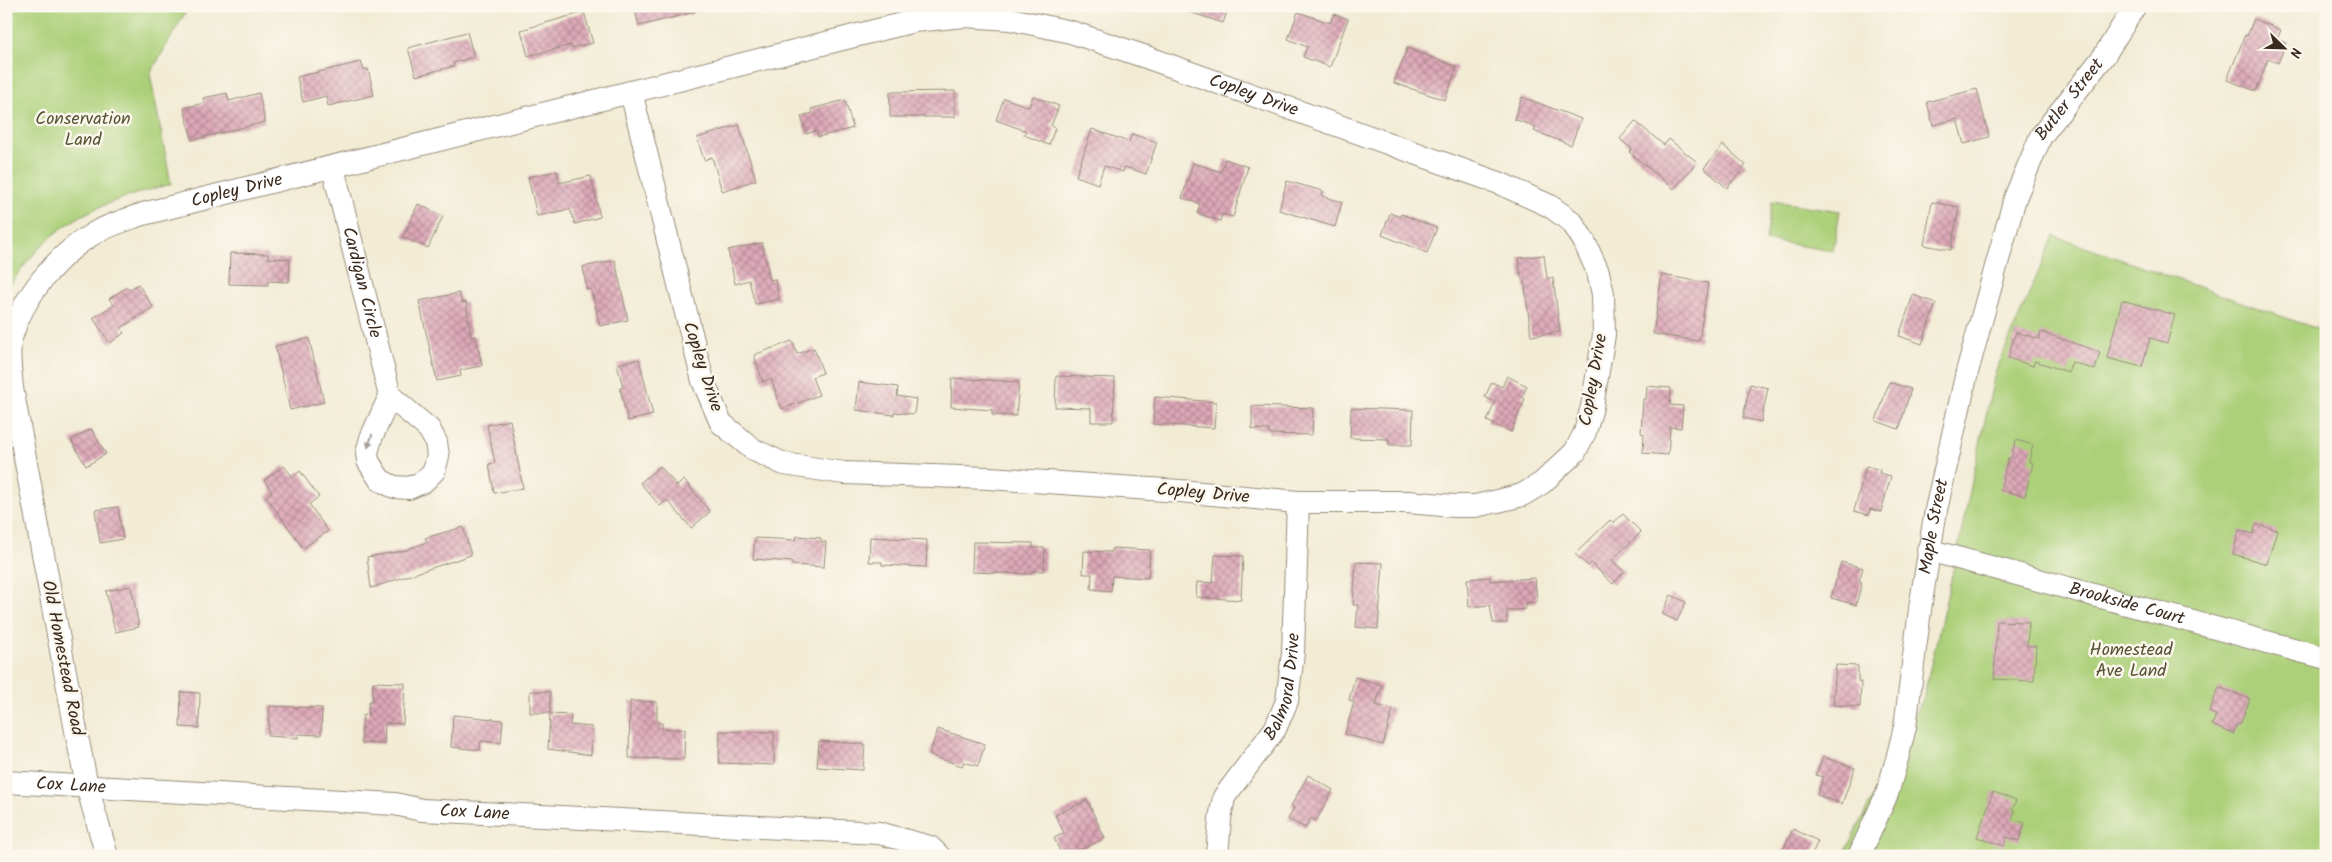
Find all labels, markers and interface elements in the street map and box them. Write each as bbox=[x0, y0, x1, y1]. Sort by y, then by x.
north arrow bbox=[2260, 22, 2310, 72]
text: N bbox=[2283, 44, 2307, 61]
street label: Butler Street bbox=[2028, 51, 2112, 147]
street label: Copley Drive bbox=[1205, 66, 1302, 125]
park label: Conservation Land bbox=[35, 105, 131, 155]
street label: Copley Drive bbox=[188, 165, 286, 216]
street label: Cardigan Circle bbox=[334, 224, 390, 341]
street label: Copley Drive bbox=[674, 318, 730, 416]
street label: Copley Drive bbox=[1572, 332, 1616, 428]
one-way arrow bbox=[366, 434, 374, 449]
street label: Copley Drive bbox=[1155, 475, 1251, 513]
street label: Maple Street bbox=[1911, 475, 1957, 576]
street label: Brookside Court bbox=[2066, 574, 2189, 634]
street label: Old Homestead Road bbox=[33, 578, 91, 739]
street label: Balmoral Drive bbox=[1256, 633, 1308, 747]
park label: Homestead Ave Land bbox=[2090, 636, 2173, 686]
street label: Cox Lane bbox=[35, 769, 107, 802]
street label: Cox Lane bbox=[439, 796, 510, 829]

